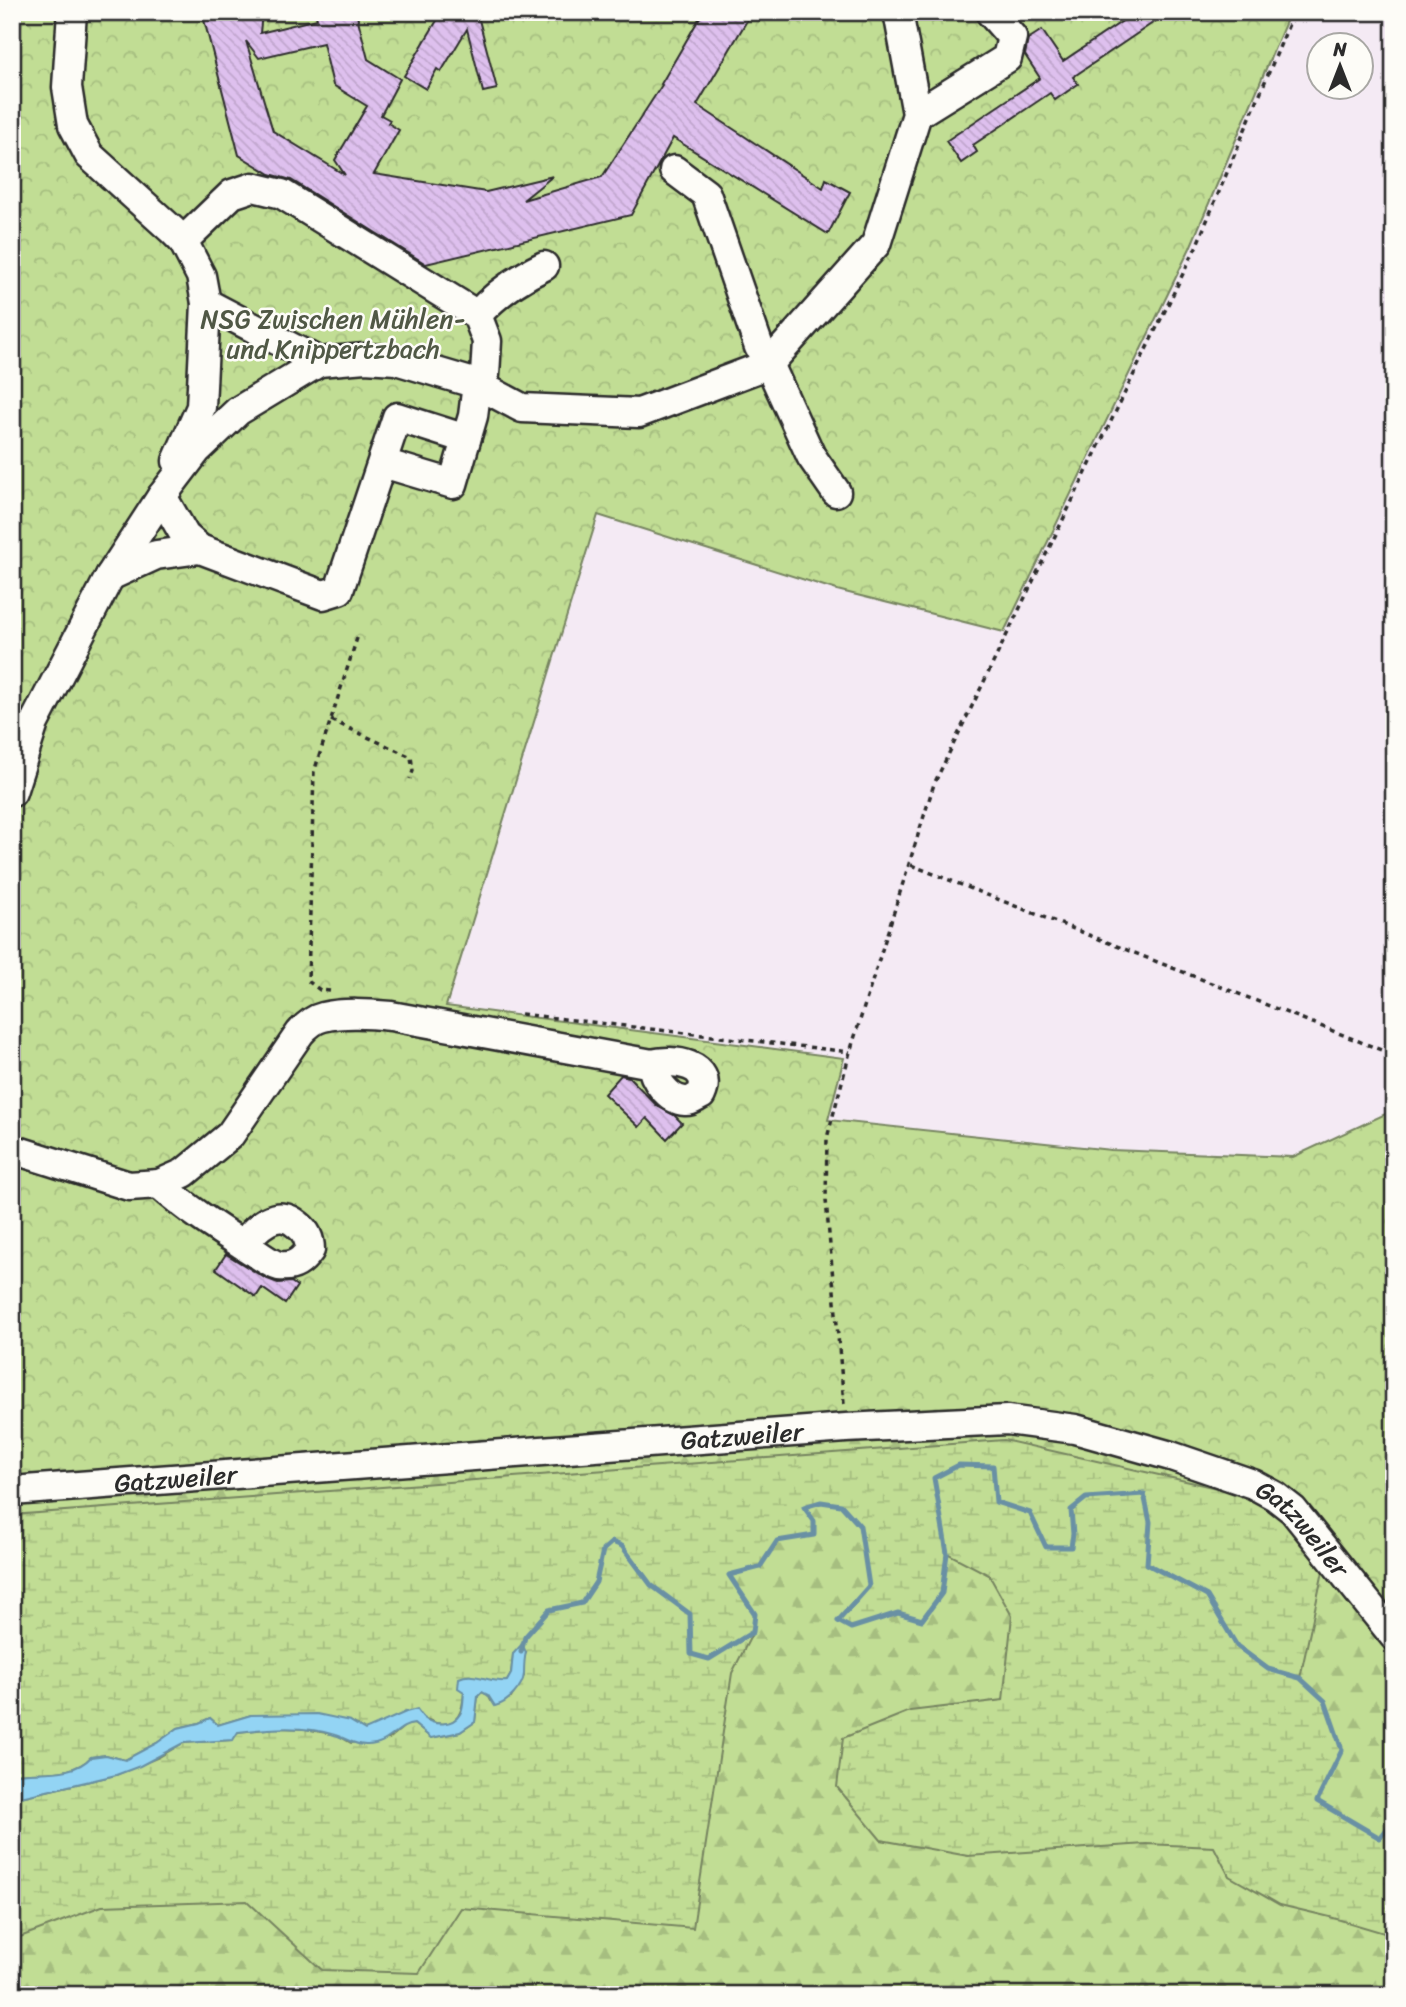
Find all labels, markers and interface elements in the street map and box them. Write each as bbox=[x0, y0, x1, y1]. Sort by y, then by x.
north arrow bbox=[1304, 32, 1374, 102]
text: N bbox=[1332, 33, 1347, 66]
park label: NSG Zwischen Mühlen- und Knippertzbach bbox=[201, 296, 465, 372]
street label: Gatzweiler bbox=[679, 1408, 806, 1463]
street label: Gatzweiler bbox=[112, 1451, 240, 1506]
street label: Gatzweiler bbox=[1247, 1467, 1362, 1589]

